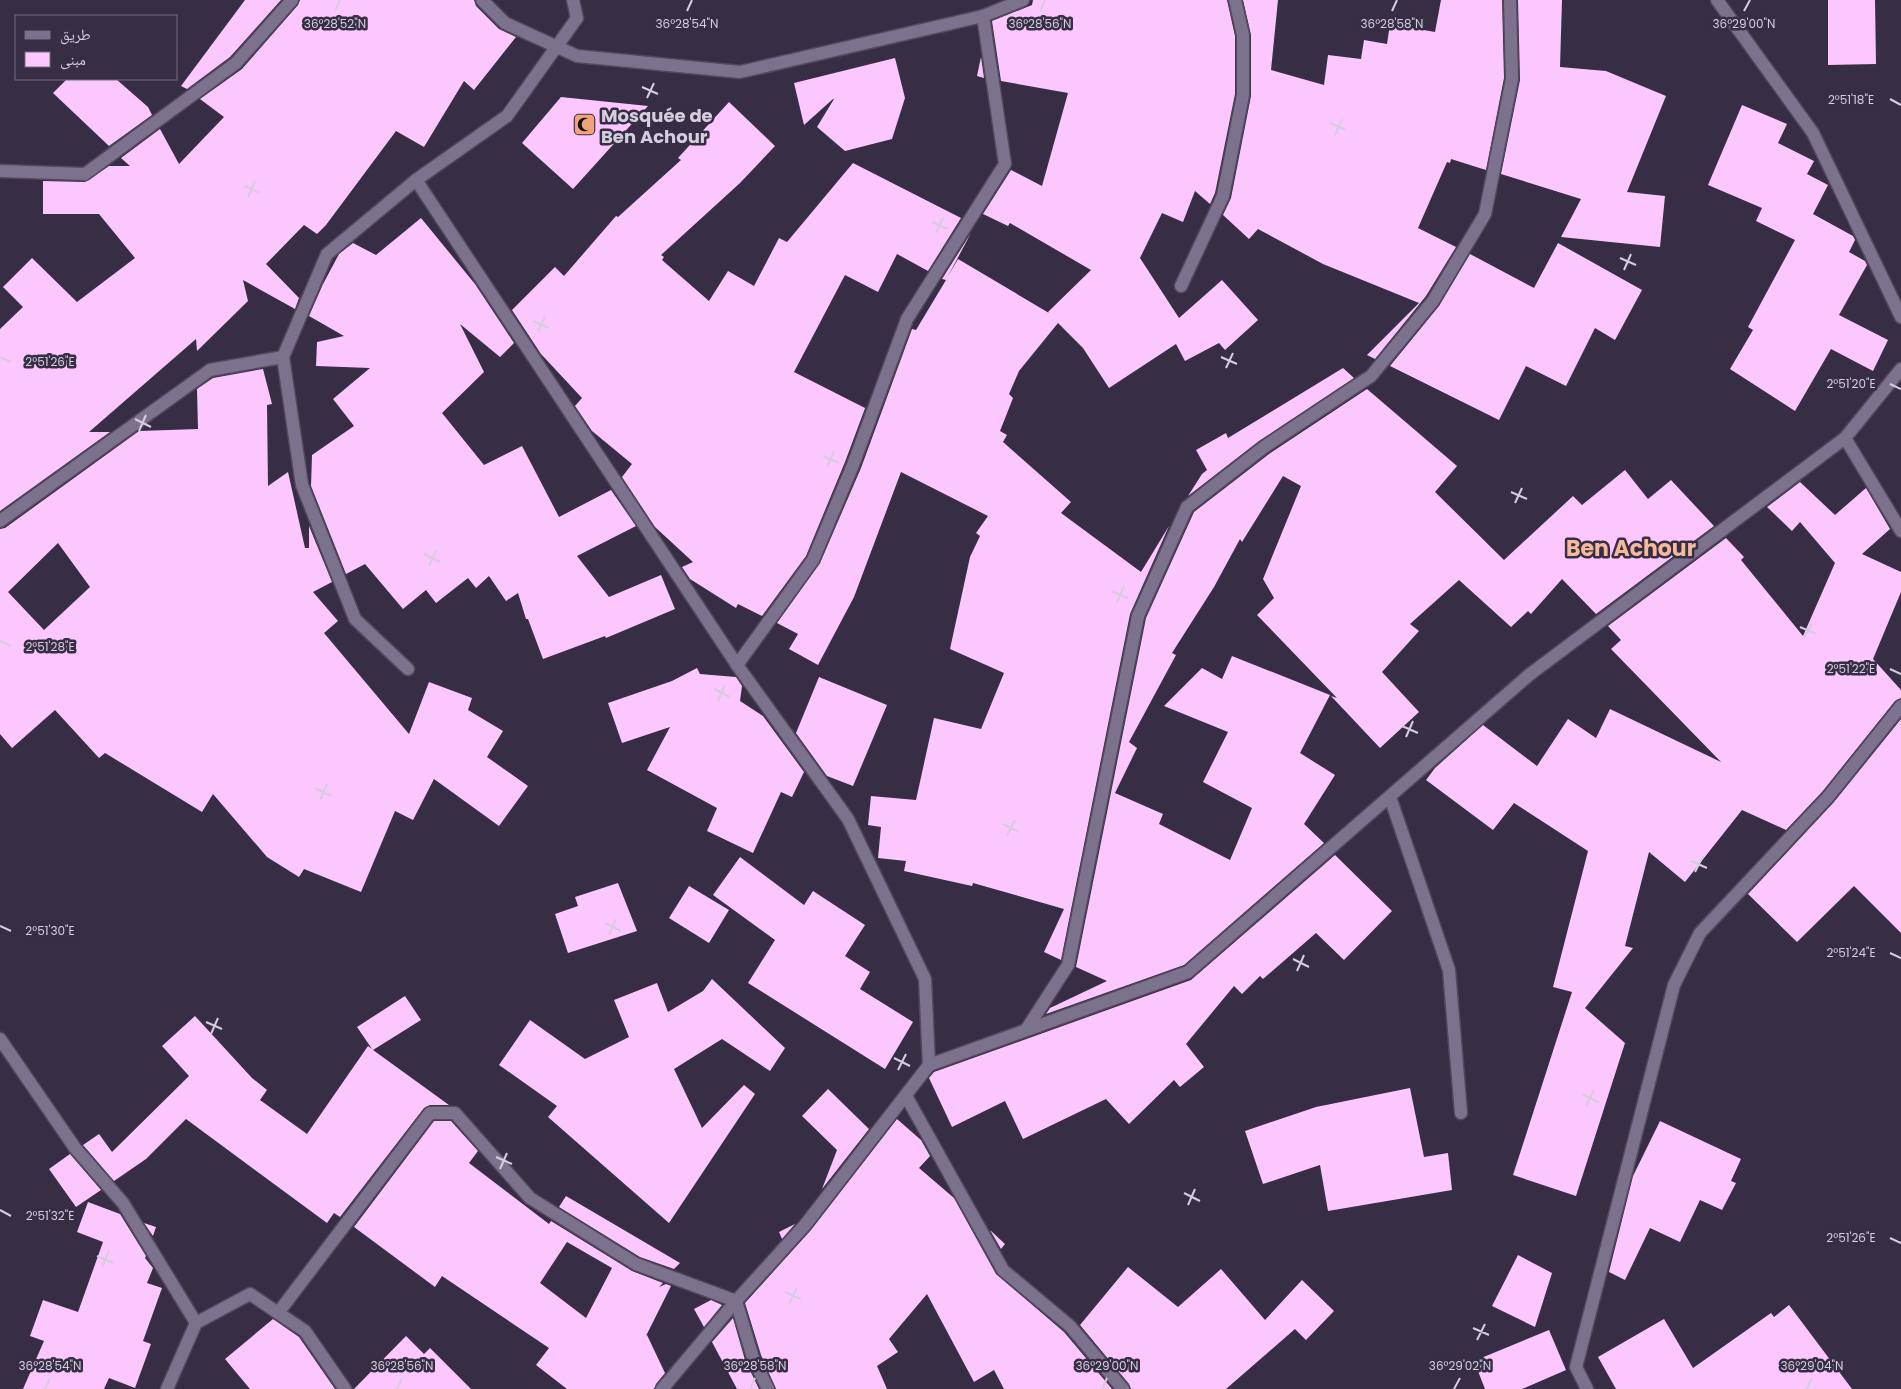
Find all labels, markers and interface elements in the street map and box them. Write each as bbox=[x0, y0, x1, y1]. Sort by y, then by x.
legend bbox=[15, 15, 178, 80]
text: 36°28'52"N bbox=[304, 15, 366, 32]
text: 36°28'54"N bbox=[655, 15, 719, 32]
text: 36°28'56"N bbox=[1008, 15, 1072, 32]
text: 36°28'58"N bbox=[1360, 15, 1424, 32]
text: 36°29'00"N bbox=[1713, 15, 1776, 32]
text: طريق bbox=[60, 24, 91, 45]
text: مبنى bbox=[60, 49, 86, 70]
text: 2°51'18"E bbox=[1828, 91, 1874, 108]
place label: Mosquée de Ben Achour bbox=[601, 103, 713, 149]
mosque icon: Mosquée de Ben Achour bbox=[573, 113, 597, 137]
text: 2°51'26"E bbox=[25, 353, 75, 370]
text: 2°51'20"E bbox=[1826, 375, 1876, 392]
district label: Ben Achour bbox=[1566, 533, 1696, 564]
text: 2°51'28"E bbox=[25, 638, 75, 655]
text: 2°51'22"E bbox=[1827, 660, 1875, 677]
text: 2°51'30"E bbox=[25, 922, 75, 939]
text: 2°51'24"E bbox=[1826, 944, 1876, 961]
text: 2°51'32"E bbox=[26, 1207, 74, 1224]
text: 2°51'26"E bbox=[1826, 1229, 1876, 1246]
text: 36°28'54"N bbox=[18, 1357, 82, 1374]
text: 36°28'56"N bbox=[370, 1357, 434, 1374]
text: 36°28'58"N bbox=[723, 1357, 787, 1374]
text: 36°29'00"N bbox=[1076, 1357, 1139, 1374]
text: 36°29'02"N bbox=[1429, 1357, 1491, 1374]
text: 36°29'04"N bbox=[1780, 1357, 1844, 1374]

